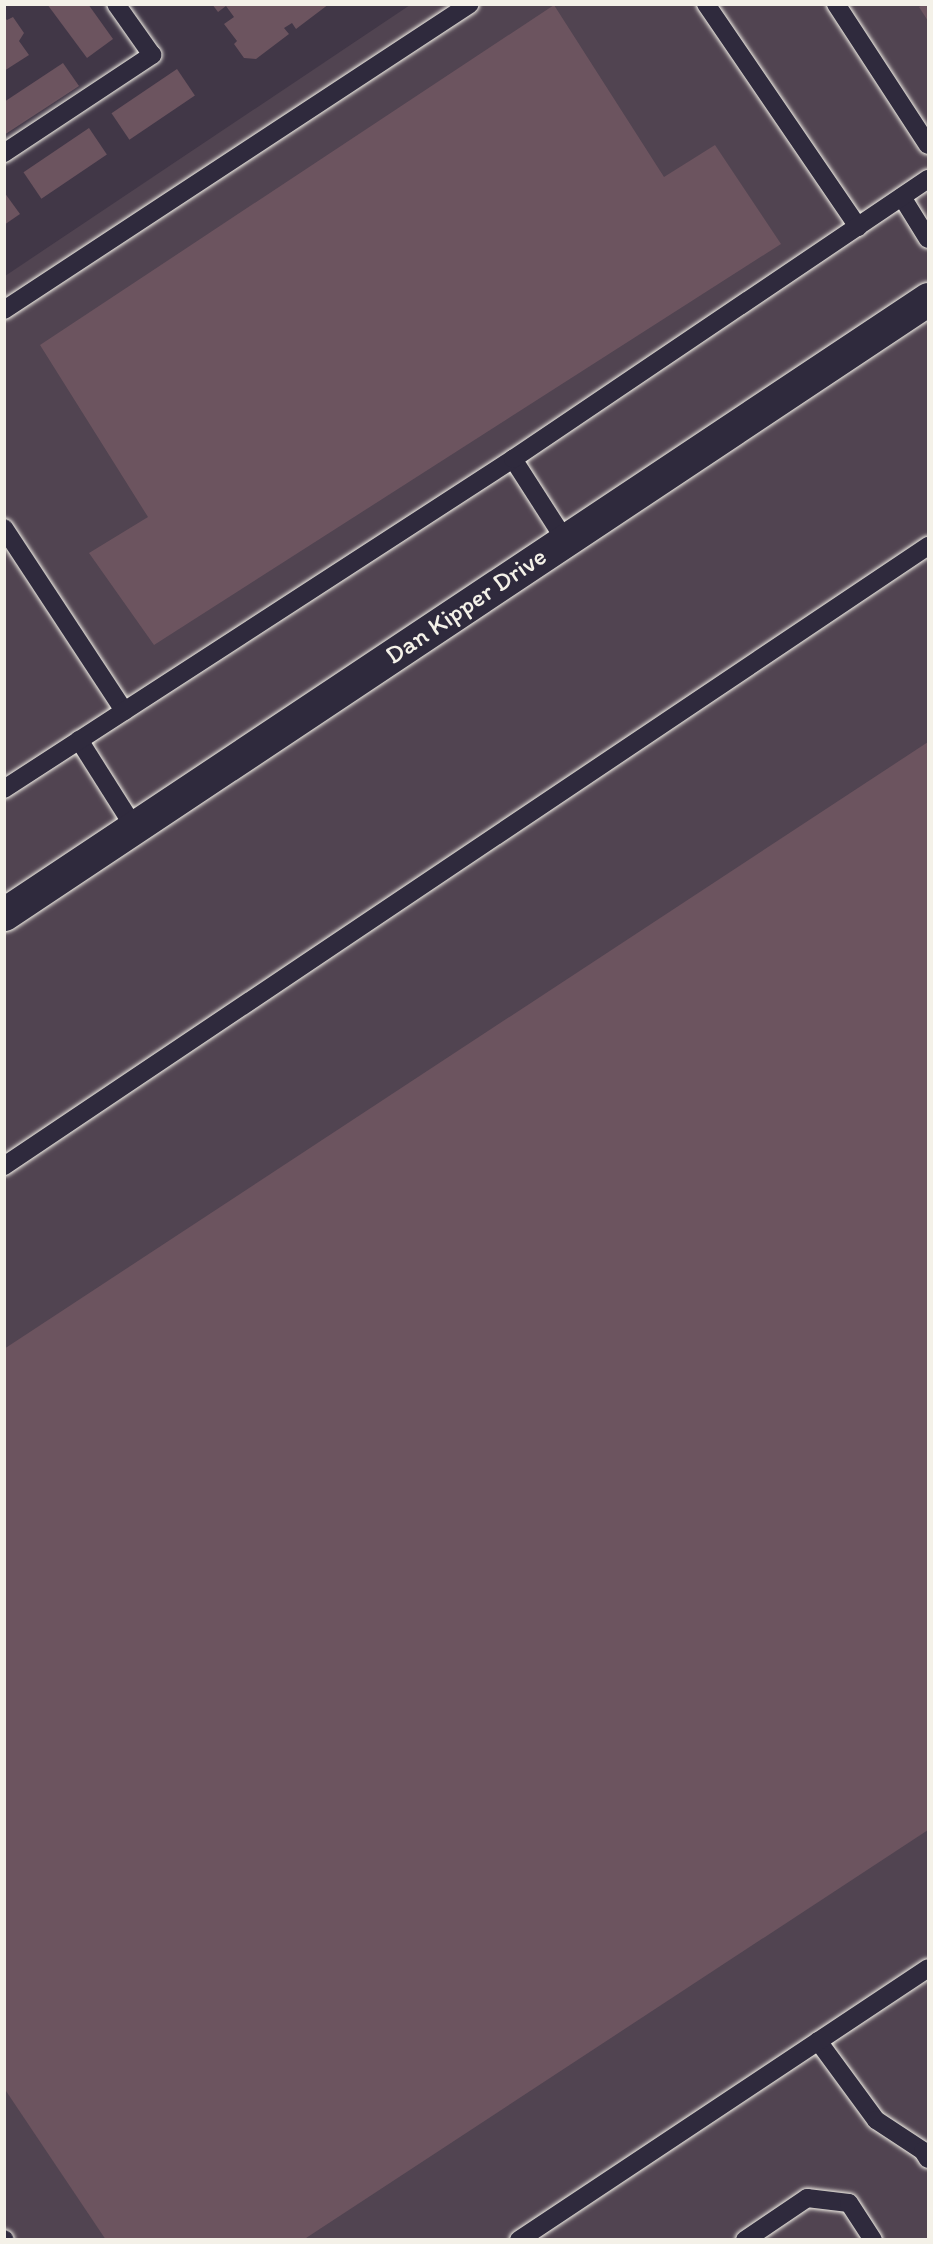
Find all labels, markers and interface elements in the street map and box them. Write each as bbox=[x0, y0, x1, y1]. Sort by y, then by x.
street label: Dan Kipper Drive bbox=[379, 540, 553, 672]

